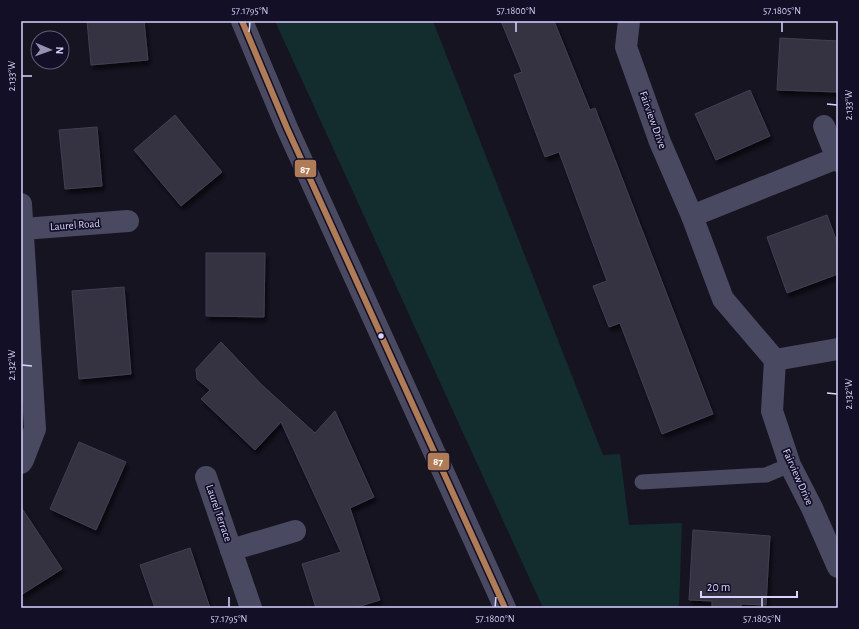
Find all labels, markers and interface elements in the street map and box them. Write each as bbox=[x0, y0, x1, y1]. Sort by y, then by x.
text: 57.1795°N bbox=[232, 6, 268, 16]
text: 57.1800°N bbox=[496, 6, 536, 16]
text: 57.1805°N bbox=[763, 6, 801, 16]
north arrow bbox=[30, 30, 70, 70]
text: N bbox=[54, 46, 65, 54]
text: 2.133°W bbox=[7, 61, 17, 91]
street label: Fairview Drive bbox=[638, 90, 668, 150]
text: 2.133°W bbox=[844, 90, 854, 120]
line badge: 87 bbox=[294, 159, 317, 178]
text: 87 bbox=[300, 164, 310, 175]
street label: Laurel Road bbox=[50, 218, 101, 232]
unlabelled marker bbox=[376, 331, 386, 341]
text: 2.132°W bbox=[7, 349, 17, 380]
text: 2.132°W bbox=[844, 378, 854, 409]
street label: Fairview Drive bbox=[781, 447, 815, 507]
line badge: 87 bbox=[427, 452, 450, 471]
text: 87 bbox=[433, 456, 443, 467]
street label: Laurel Terrace bbox=[204, 483, 234, 543]
scale bar bbox=[701, 573, 797, 599]
text: 20 m bbox=[707, 581, 730, 593]
text: 57.1795°N bbox=[211, 614, 247, 624]
text: 57.1800°N bbox=[475, 614, 515, 624]
text: 57.1805°N bbox=[743, 614, 781, 624]

